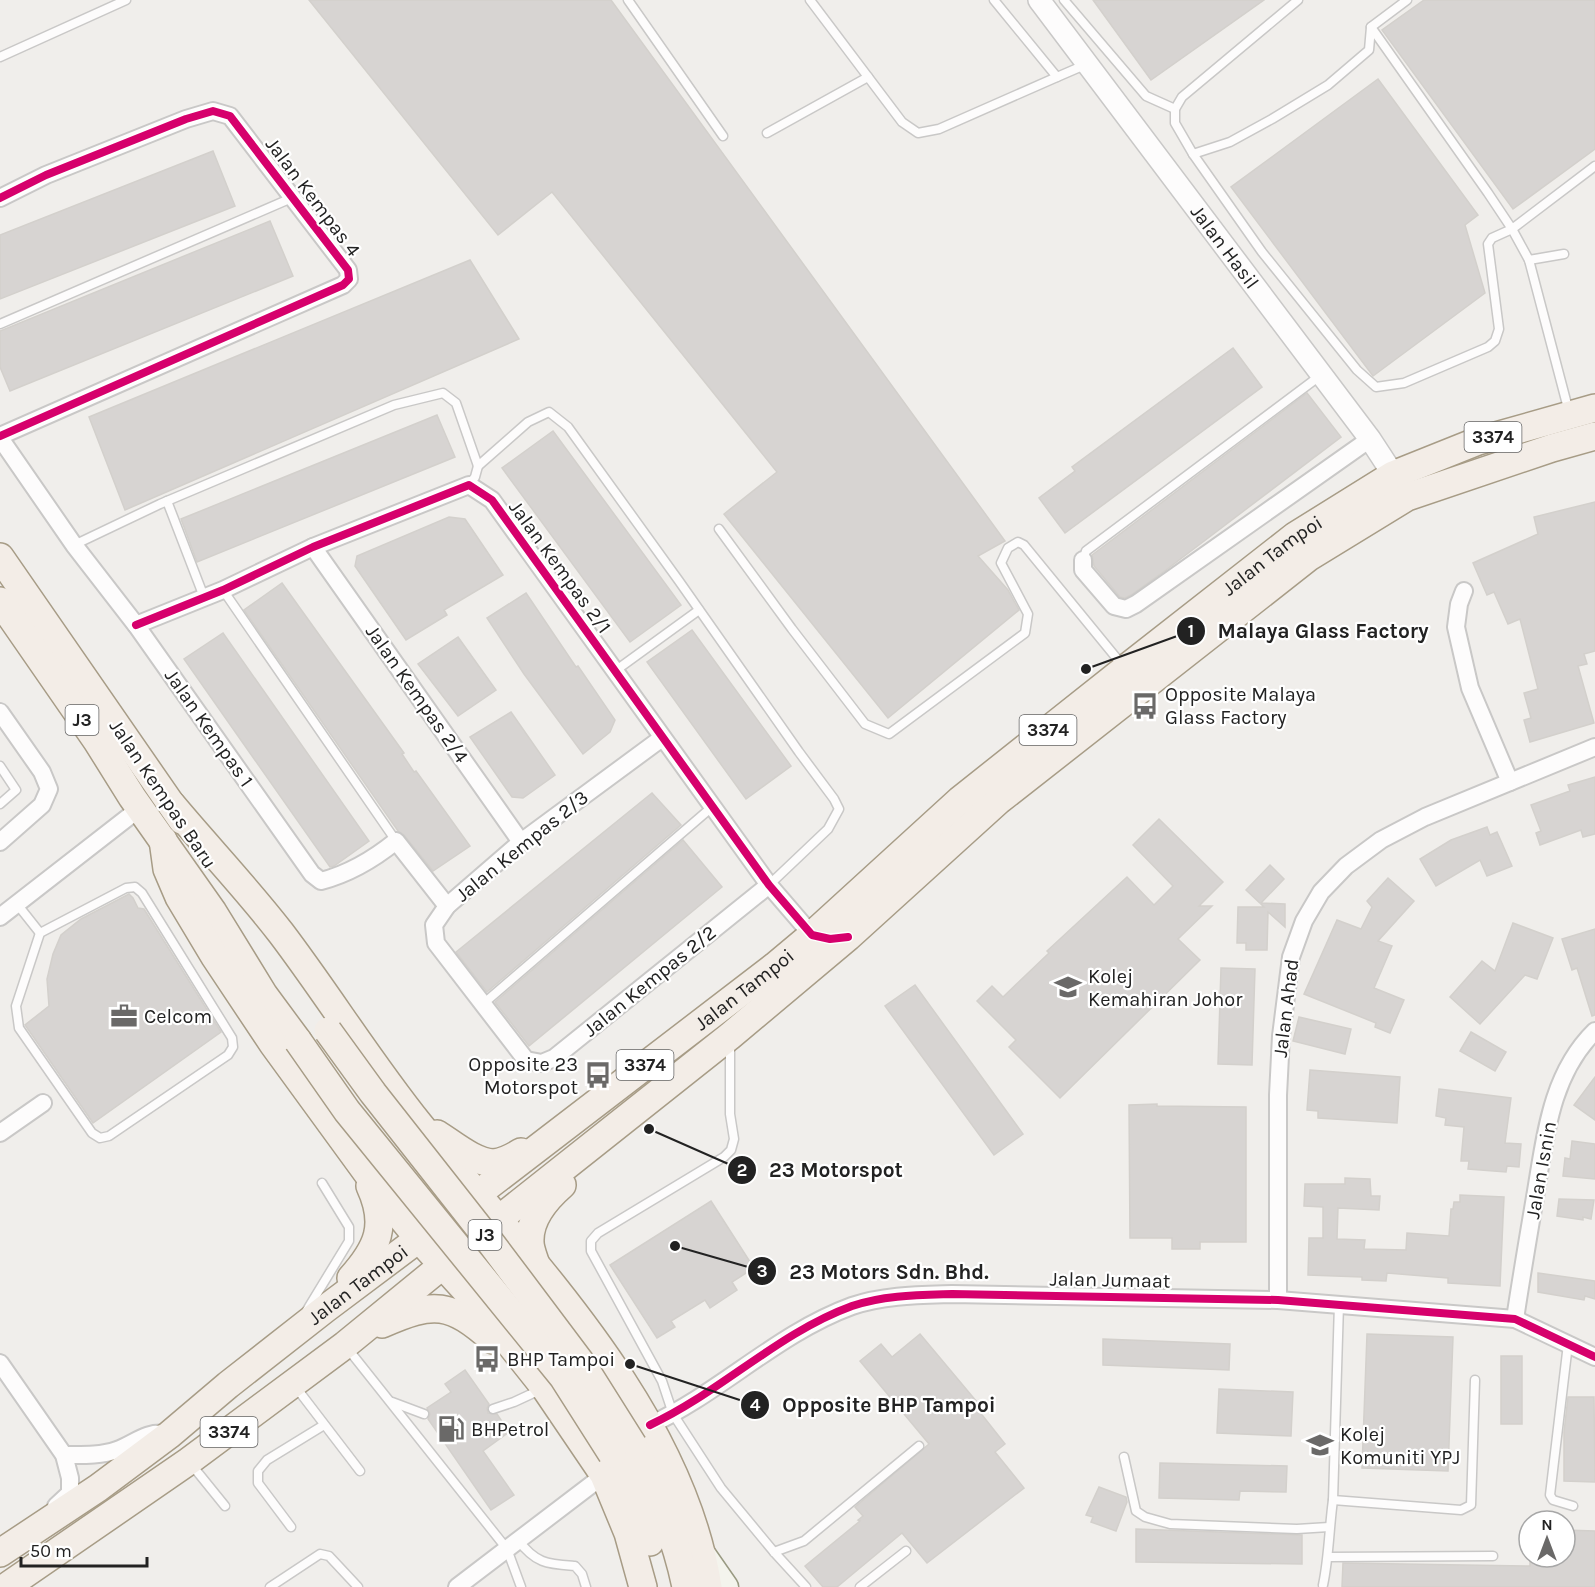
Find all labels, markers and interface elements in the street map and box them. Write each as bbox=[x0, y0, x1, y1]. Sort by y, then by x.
street label: Jalan Kempas 4 bbox=[261, 133, 365, 261]
street label: Jalan Hasil bbox=[1186, 200, 1264, 293]
road number: 3374 bbox=[1464, 422, 1522, 452]
street label: Jalan Kempas 2/1 bbox=[504, 496, 616, 638]
street label: Jalan Tampoi bbox=[1218, 510, 1326, 600]
callout: Malaya Glass Factory bbox=[1176, 611, 1441, 650]
text: Malaya Glass Factory bbox=[1217, 619, 1429, 643]
text: 1 bbox=[1188, 620, 1194, 642]
street label: Jalan Kempas 2/4 bbox=[361, 621, 473, 767]
street label: Jalan Kempas 1 bbox=[160, 665, 258, 791]
place label: Opposite Malaya Glass Factory bbox=[1165, 683, 1316, 729]
bus stop icon: Opposite Malaya Glass Factory bbox=[1130, 691, 1160, 721]
road number: J3 bbox=[66, 705, 98, 735]
street label: Jalan Kempas Baru bbox=[105, 715, 221, 873]
road number: 3374 bbox=[1020, 715, 1076, 745]
street label: Jalan Kempas 2/3 bbox=[451, 786, 593, 906]
street label: Jalan Kempas 2/2 bbox=[579, 921, 721, 1041]
street label: Jalan Tampoi bbox=[690, 944, 798, 1035]
street label: Jalan Ahad bbox=[1269, 957, 1303, 1059]
place label: Kolej Kemahiran Johor bbox=[1088, 965, 1243, 1011]
school or university icon: Kolej Kemahiran Johor bbox=[1053, 972, 1083, 1002]
office icon: Celcom bbox=[109, 1001, 139, 1031]
place label: Celcom bbox=[144, 1005, 212, 1028]
road number: 3374 bbox=[616, 1050, 674, 1080]
place label: Opposite 23 Motorspot bbox=[468, 1053, 578, 1099]
bus stop icon: Opposite 23 Motorspot bbox=[583, 1060, 613, 1090]
street label: Jalan Isnin bbox=[1521, 1119, 1561, 1221]
callout: 23 Motorspot bbox=[727, 1151, 915, 1190]
text: 23 Motorspot bbox=[769, 1158, 903, 1182]
text: 2 bbox=[737, 1159, 747, 1181]
road number: J3 bbox=[468, 1220, 502, 1250]
street label: Jalan Tampoi bbox=[303, 1239, 413, 1329]
callout: 23 Motors Sdn. Bhd. bbox=[747, 1252, 1001, 1291]
text: 3 bbox=[756, 1260, 768, 1282]
text: 23 Motors Sdn. Bhd. bbox=[789, 1260, 989, 1284]
street label: Jalan Jumaat bbox=[1049, 1267, 1171, 1293]
bus stop icon: BHP Tampoi bbox=[472, 1344, 502, 1374]
place label: BHP Tampoi bbox=[507, 1348, 615, 1371]
callout: Opposite BHP Tampoi bbox=[740, 1385, 1008, 1424]
text: Opposite BHP Tampoi bbox=[782, 1393, 996, 1417]
text: 4 bbox=[750, 1394, 761, 1416]
fuel station icon: BHPetrol bbox=[436, 1414, 466, 1444]
road number: 3374 bbox=[200, 1417, 258, 1447]
place label: BHPetrol bbox=[471, 1418, 549, 1441]
place label: Kolej Komuniti YPJ bbox=[1340, 1423, 1460, 1469]
school or university icon: Kolej Komuniti YPJ bbox=[1305, 1430, 1335, 1460]
north arrow bbox=[1517, 1509, 1577, 1569]
text: N bbox=[1541, 1515, 1553, 1534]
scale bar bbox=[21, 1530, 147, 1568]
text: 50 m bbox=[30, 1540, 72, 1562]

